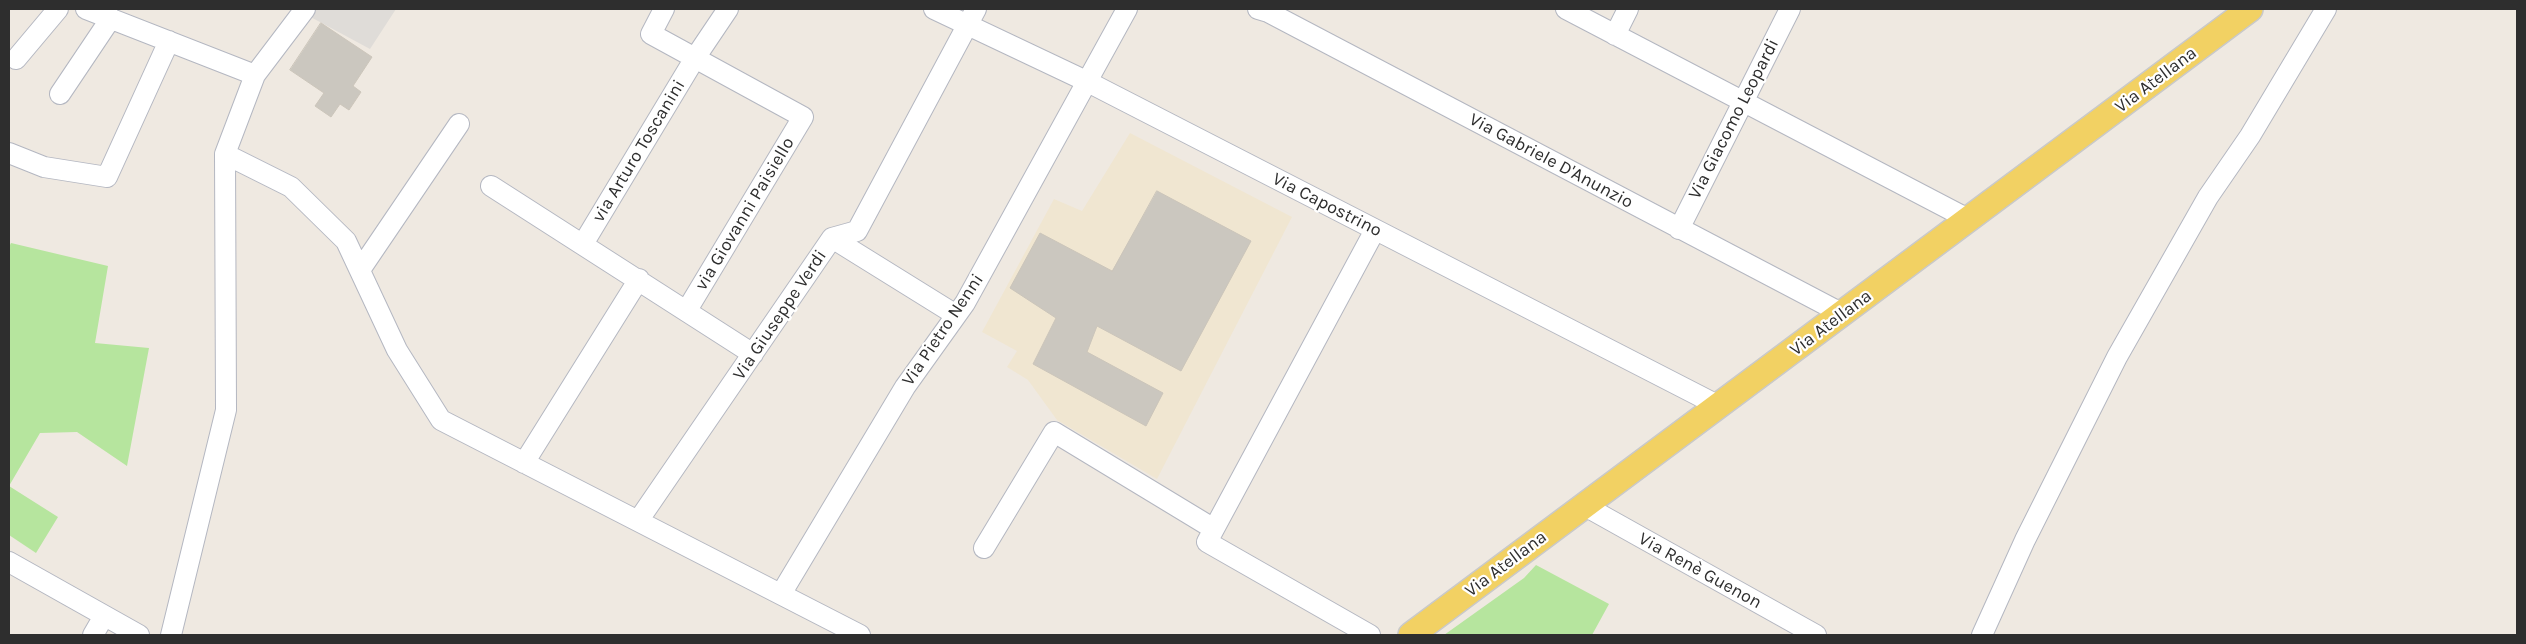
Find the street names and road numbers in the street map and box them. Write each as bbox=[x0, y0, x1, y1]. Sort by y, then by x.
street label: Via Giacomo Leopardi bbox=[1684, 35, 1784, 203]
street label: Via Atellana bbox=[2111, 42, 2201, 118]
street label: via Arturo Toscanini bbox=[588, 76, 690, 226]
street label: Via Gabriele D'Anunzio bbox=[1465, 109, 1637, 213]
street label: via Giovanni Paisiello bbox=[691, 133, 799, 295]
street label: Via Capostrino bbox=[1269, 168, 1385, 242]
street label: Via Giuseppe Verdi bbox=[729, 246, 831, 384]
street label: Via Pietro Nenni bbox=[898, 270, 988, 390]
street label: Via Atellana bbox=[1786, 285, 1876, 361]
street label: Via Atellana bbox=[1461, 526, 1551, 602]
street label: Via Renè Guenon bbox=[1635, 528, 1765, 614]

